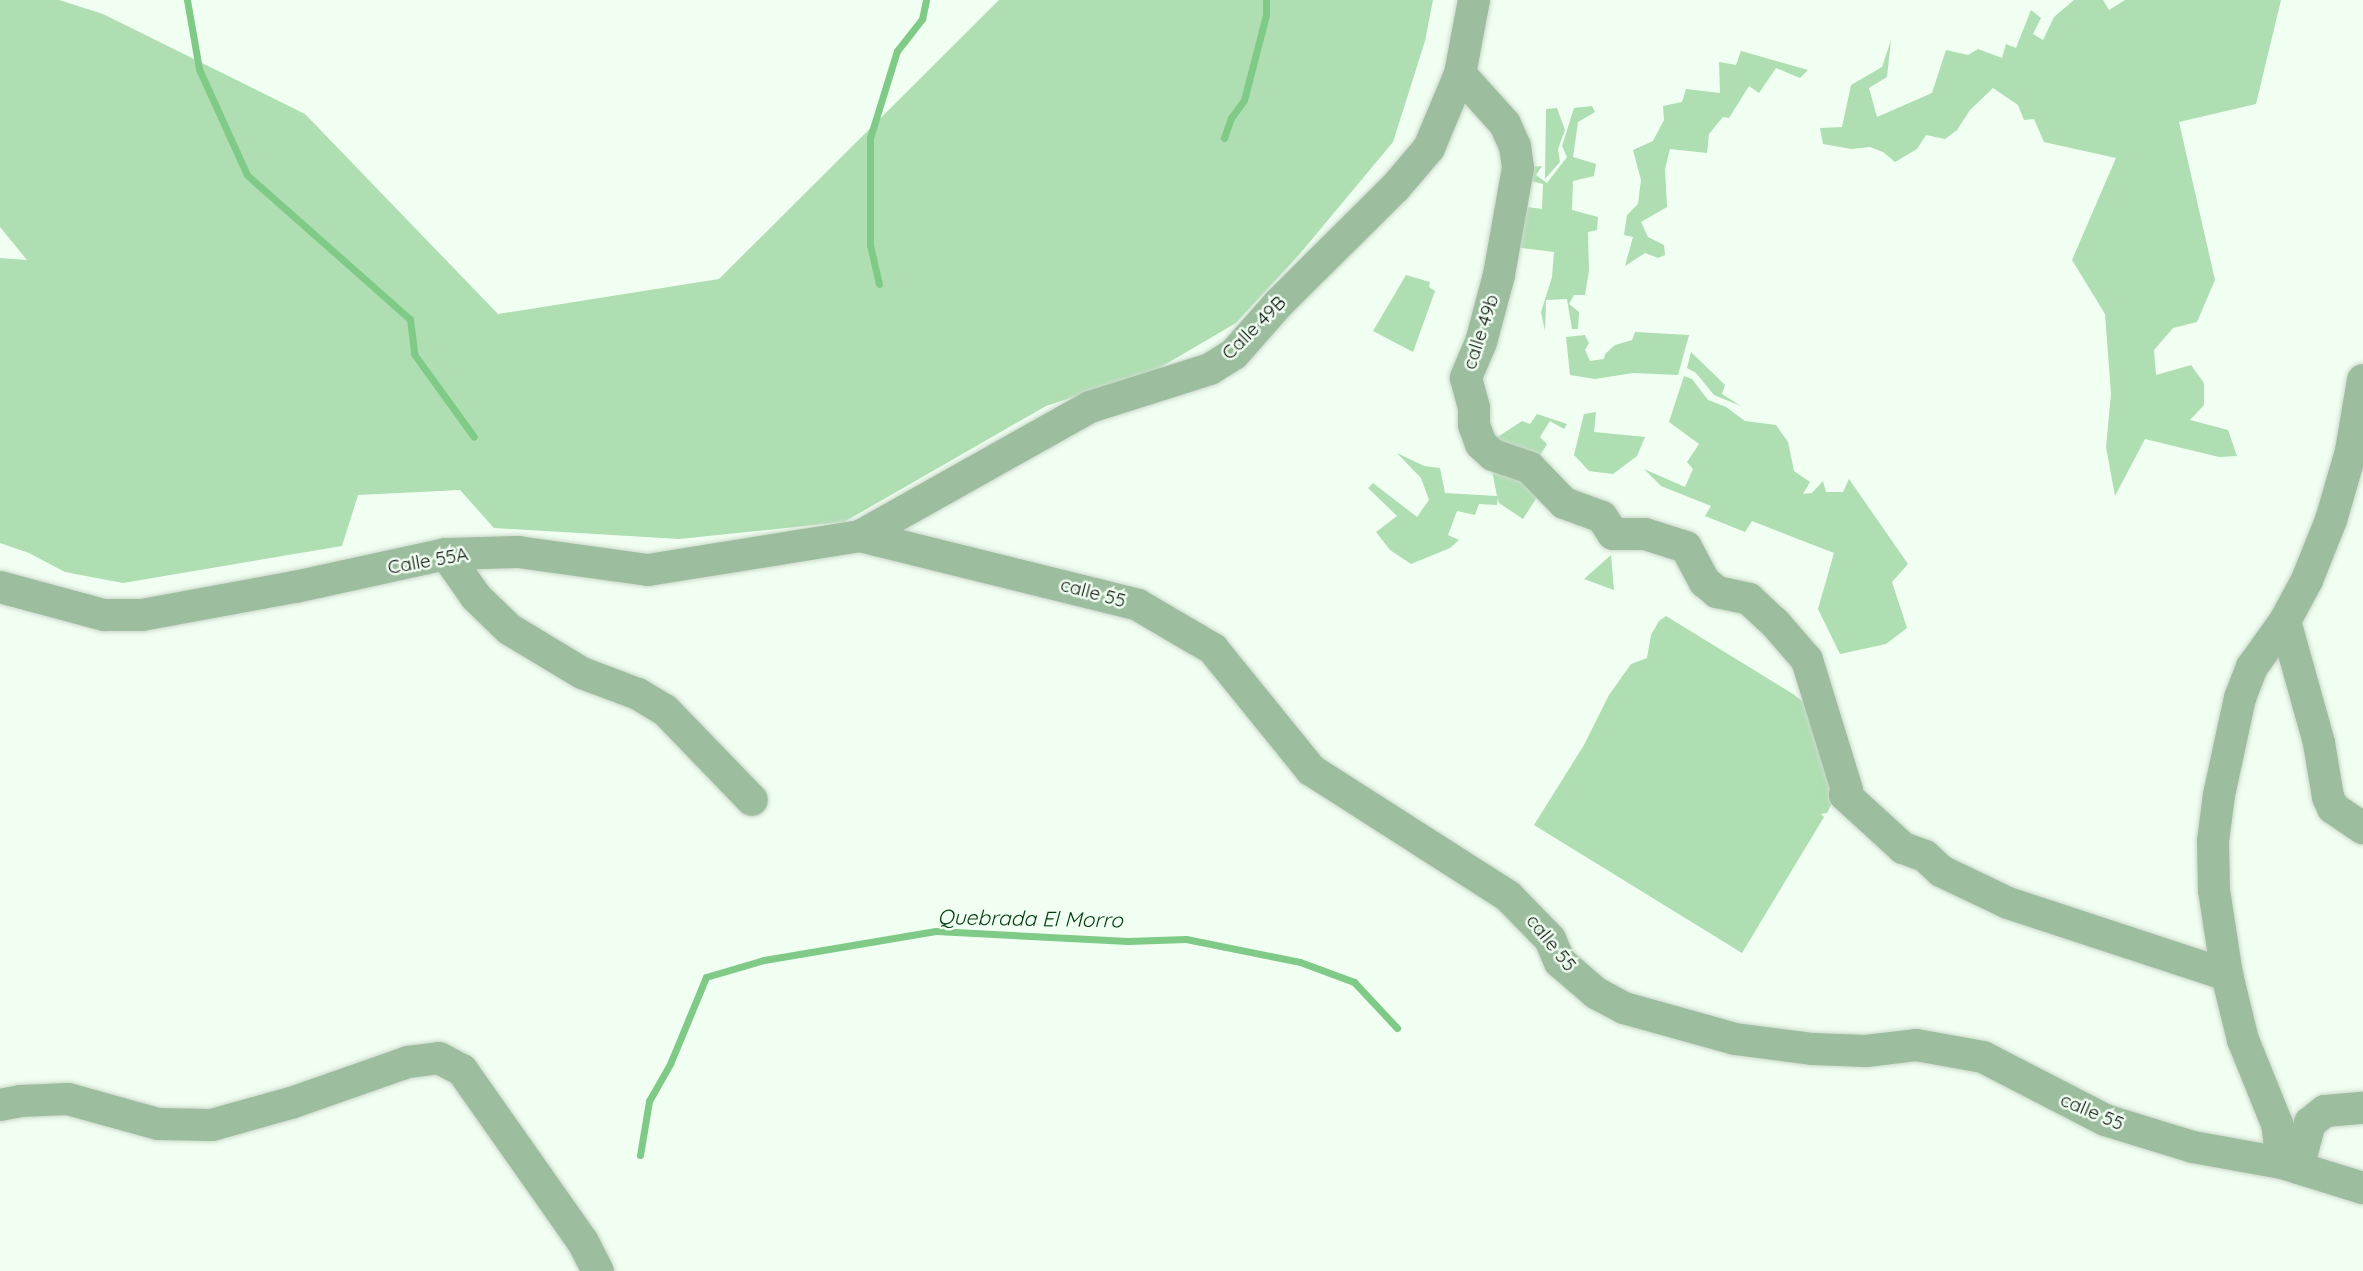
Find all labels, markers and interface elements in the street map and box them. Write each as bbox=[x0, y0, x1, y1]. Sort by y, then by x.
street label: Calle 49B bbox=[1217, 291, 1291, 365]
street label: calle 49b bbox=[1458, 292, 1504, 372]
street label: Calle 55A bbox=[386, 543, 470, 579]
street label: calle 55 bbox=[1058, 573, 1128, 613]
water label: Quebrada El Morro bbox=[937, 904, 1123, 932]
street label: calle 55 bbox=[1521, 910, 1581, 976]
street label: calle 55 bbox=[2057, 1089, 2127, 1135]

